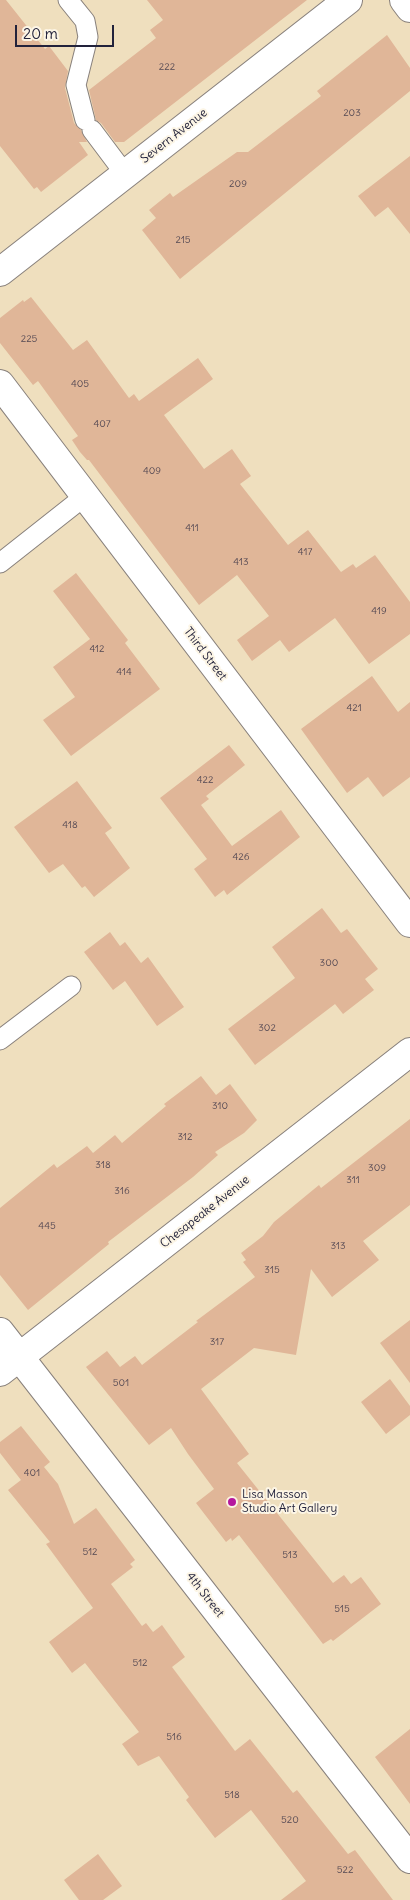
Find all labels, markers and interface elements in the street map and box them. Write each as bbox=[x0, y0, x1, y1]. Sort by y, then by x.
scale bar bbox=[18, 15, 116, 47]
text: 20 m bbox=[23, 24, 58, 43]
house number: 222 bbox=[159, 61, 175, 73]
street label: Severn Avenue bbox=[138, 106, 210, 166]
house number: 203 bbox=[343, 107, 361, 119]
house number: 209 bbox=[229, 178, 247, 190]
house number: 215 bbox=[175, 234, 191, 246]
house number: 225 bbox=[21, 333, 37, 345]
house number: 405 bbox=[71, 378, 89, 390]
house number: 407 bbox=[93, 418, 111, 430]
house number: 409 bbox=[143, 465, 161, 477]
house number: 411 bbox=[185, 522, 199, 534]
house number: 417 bbox=[298, 546, 312, 558]
house number: 413 bbox=[233, 556, 249, 568]
house number: 419 bbox=[371, 605, 387, 617]
street label: Third Street bbox=[180, 625, 230, 683]
house number: 412 bbox=[89, 643, 105, 655]
house number: 414 bbox=[116, 666, 132, 678]
house number: 421 bbox=[346, 702, 362, 714]
house number: 422 bbox=[197, 774, 213, 786]
house number: 418 bbox=[62, 819, 78, 831]
house number: 426 bbox=[232, 851, 250, 863]
house number: 300 bbox=[320, 957, 338, 969]
house number: 302 bbox=[258, 1022, 276, 1034]
house number: 310 bbox=[212, 1100, 228, 1112]
house number: 312 bbox=[177, 1131, 193, 1143]
house number: 318 bbox=[95, 1159, 111, 1171]
house number: 309 bbox=[368, 1162, 386, 1174]
street label: Chesapeake Avenue bbox=[157, 1173, 253, 1251]
house number: 311 bbox=[346, 1174, 360, 1186]
house number: 316 bbox=[114, 1185, 130, 1197]
house number: 445 bbox=[38, 1220, 56, 1232]
house number: 313 bbox=[330, 1240, 346, 1252]
house number: 315 bbox=[264, 1264, 280, 1276]
house number: 317 bbox=[210, 1336, 224, 1348]
house number: 501 bbox=[113, 1377, 129, 1389]
house number: 401 bbox=[24, 1467, 40, 1479]
place label: Lisa Masson Studio Art Gallery bbox=[242, 1488, 337, 1516]
marker: Lisa Masson Studio Art Gallery bbox=[226, 1496, 238, 1508]
house number: 512 bbox=[82, 1546, 98, 1558]
house number: 513 bbox=[282, 1549, 298, 1561]
street label: 4th Street bbox=[183, 1570, 227, 1620]
house number: 515 bbox=[334, 1603, 350, 1615]
house number: 512 bbox=[132, 1657, 148, 1669]
house number: 516 bbox=[166, 1731, 182, 1743]
house number: 518 bbox=[224, 1789, 240, 1801]
house number: 520 bbox=[281, 1814, 299, 1826]
house number: 522 bbox=[337, 1864, 353, 1876]

